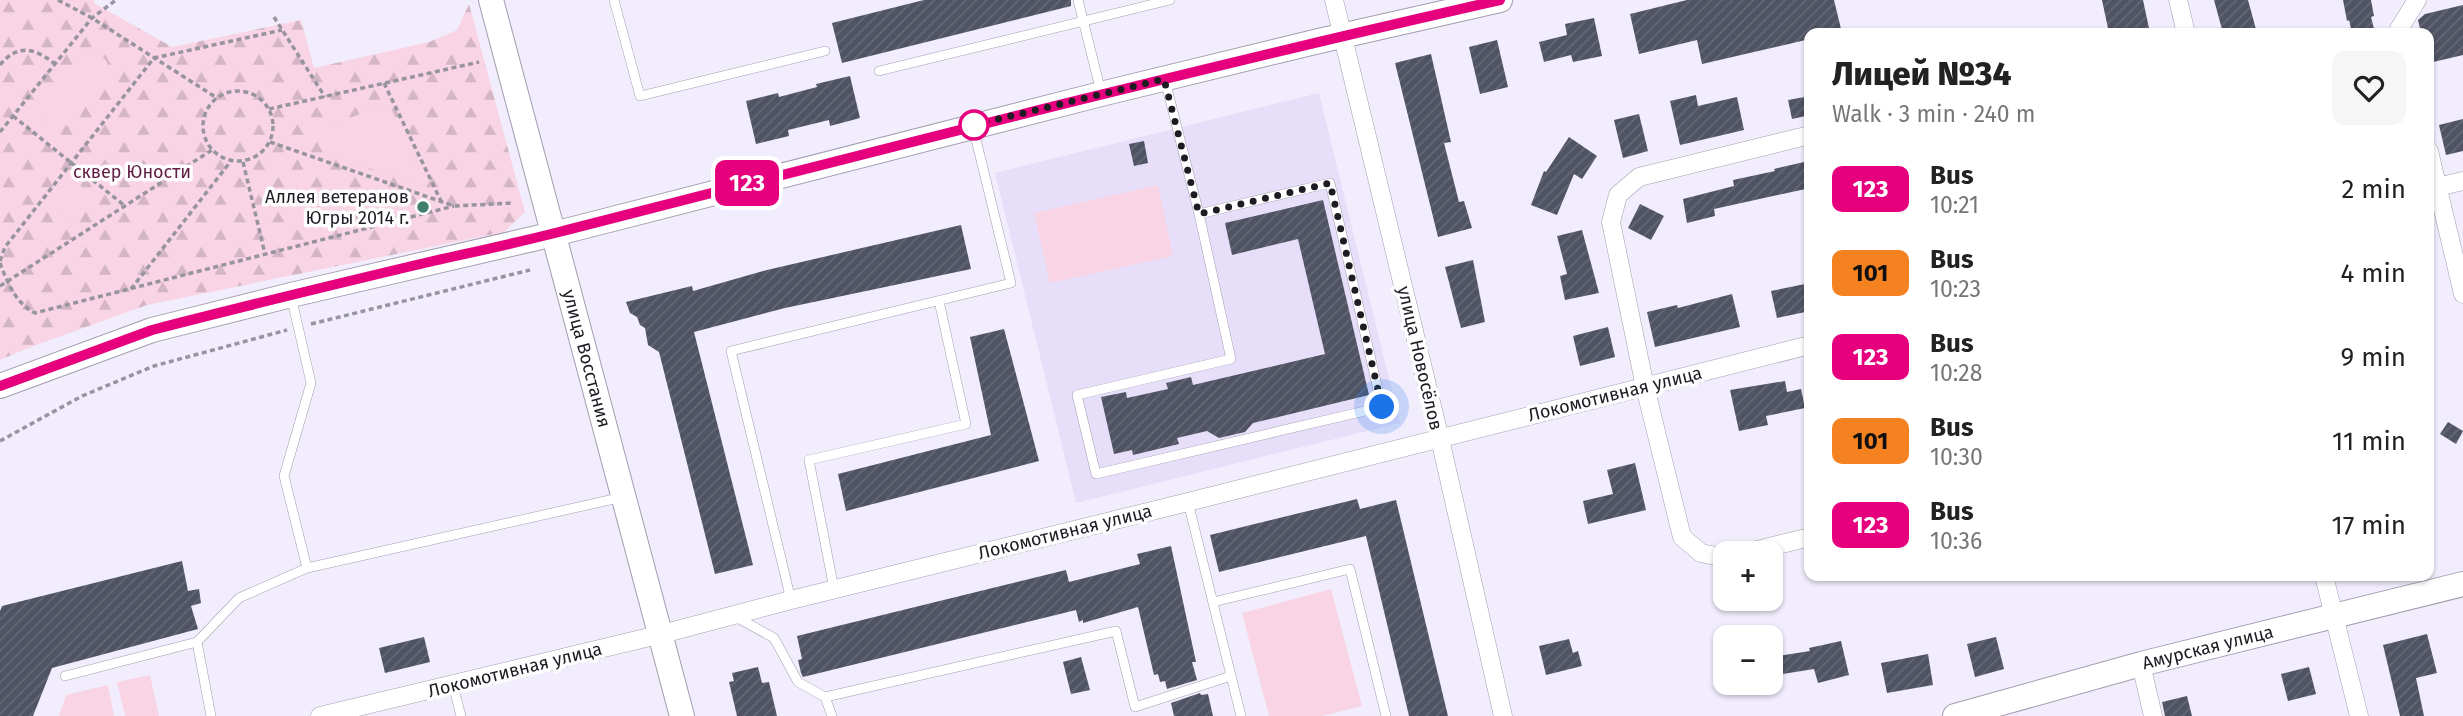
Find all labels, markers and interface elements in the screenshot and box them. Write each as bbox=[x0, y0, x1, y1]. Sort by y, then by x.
button: heart bbox=[2332, 51, 2406, 125]
text: Лицей №34 bbox=[1832, 54, 2011, 94]
text: Walk · 3 min · 240 m bbox=[1832, 100, 2035, 128]
unlabelled marker bbox=[959, 110, 989, 140]
line badge: 123 bbox=[707, 160, 787, 206]
text: Bus bbox=[1930, 160, 1973, 191]
park label: сквер Юности bbox=[73, 161, 191, 183]
text: 123 bbox=[729, 169, 765, 197]
text: 2 min bbox=[2341, 174, 2406, 205]
text: 123 bbox=[1853, 175, 1888, 203]
place label: Аллея ветеранов Югры 2014 г. bbox=[265, 186, 409, 229]
text: 10:21 bbox=[1930, 191, 1979, 219]
marker: Аллея ветеранов Югры 2014 г. bbox=[415, 199, 431, 215]
text: Bus bbox=[1930, 244, 1973, 275]
text: 4 min bbox=[2340, 258, 2406, 289]
text: 101 bbox=[1853, 259, 1888, 287]
text: 10:23 bbox=[1930, 275, 1981, 303]
street label: улица Новосёлов bbox=[1393, 284, 1447, 432]
street label: улица Восстания bbox=[558, 287, 616, 430]
text: Bus bbox=[1930, 328, 1973, 359]
text: 9 min bbox=[2341, 342, 2406, 373]
text: 123 bbox=[1853, 343, 1888, 371]
text: 10:28 bbox=[1930, 359, 1982, 387]
street label: Локомотивная улица bbox=[1526, 362, 1704, 426]
your location bbox=[1364, 389, 1399, 424]
text: Bus bbox=[1930, 412, 1973, 443]
text: 11 min bbox=[2332, 426, 2406, 457]
text: 101 bbox=[1853, 427, 1888, 455]
text: 10:30 bbox=[1930, 443, 1983, 471]
text: Bus bbox=[1930, 496, 1973, 527]
street label: Локомотивная улица bbox=[976, 500, 1154, 564]
text: 17 min bbox=[2331, 510, 2406, 541]
text: 123 bbox=[1853, 511, 1888, 539]
text: 10:36 bbox=[1930, 527, 1982, 555]
map controls bbox=[1713, 541, 1783, 695]
button: + bbox=[1713, 541, 1783, 611]
street label: Амурская улица bbox=[2140, 621, 2276, 674]
button: − bbox=[1713, 625, 1783, 695]
street label: Локомотивная улица bbox=[426, 638, 604, 702]

